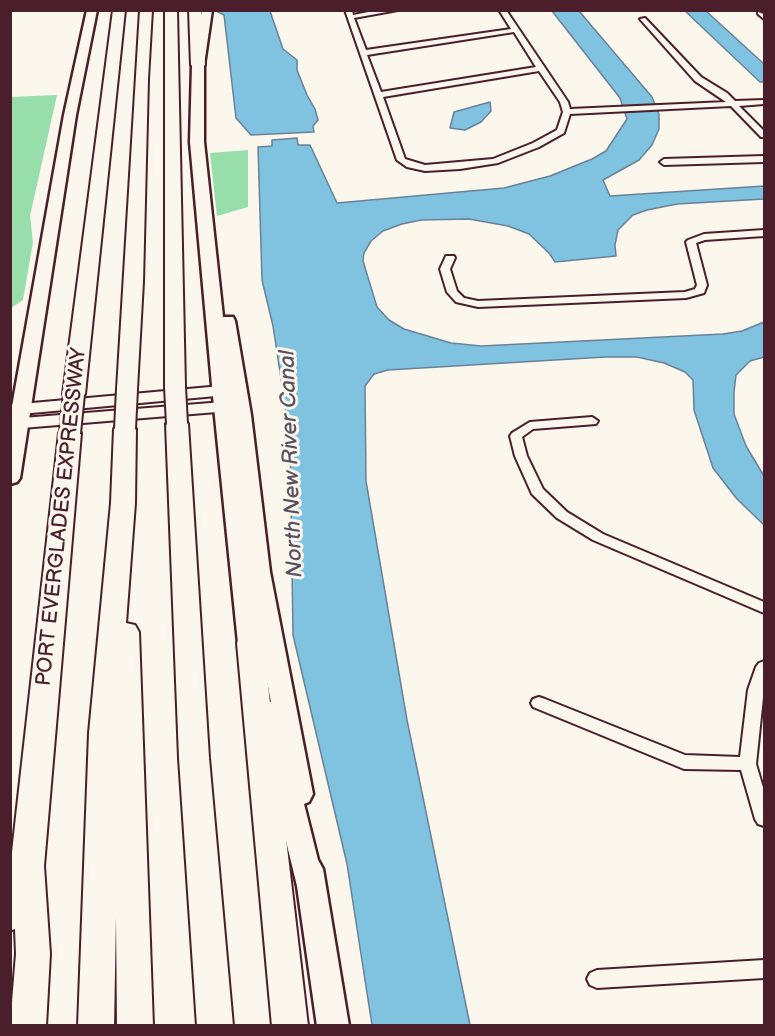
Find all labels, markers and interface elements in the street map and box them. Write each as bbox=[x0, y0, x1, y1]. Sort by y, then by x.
street label: PORT EVERGLADES EXPRESSWAY bbox=[32, 347, 92, 687]
water label: North New River Canal bbox=[275, 350, 309, 578]

